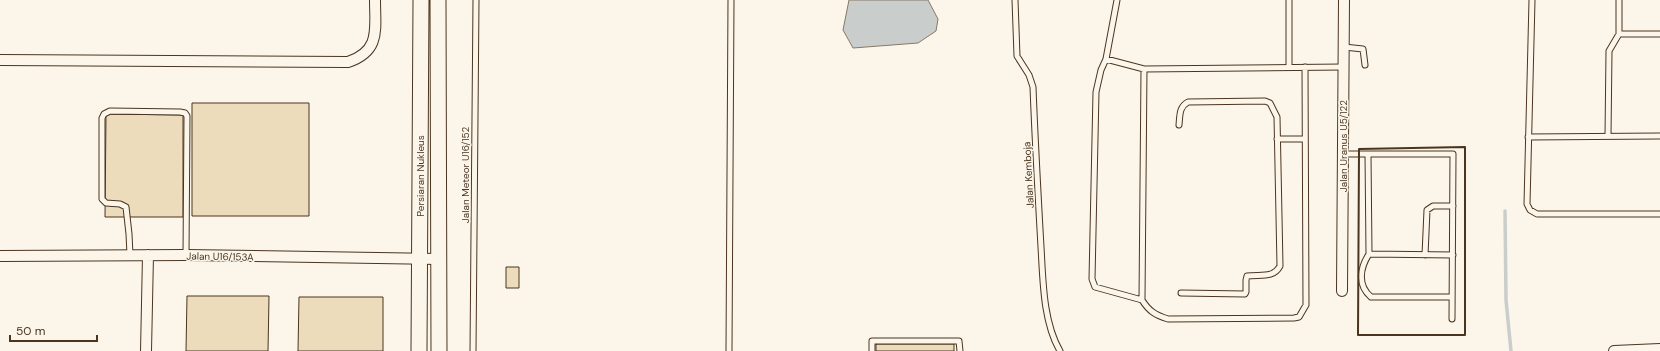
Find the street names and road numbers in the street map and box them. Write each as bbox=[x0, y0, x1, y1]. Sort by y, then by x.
street label: Jalan Uranus U5/122 bbox=[1337, 100, 1350, 192]
street label: Jalan Meteor U16/152 bbox=[459, 127, 472, 223]
street label: Persiaran Nukleus bbox=[414, 135, 427, 217]
street label: Jalan Kemboja bbox=[1020, 141, 1037, 209]
street label: Jalan U16/153A bbox=[186, 249, 254, 264]

